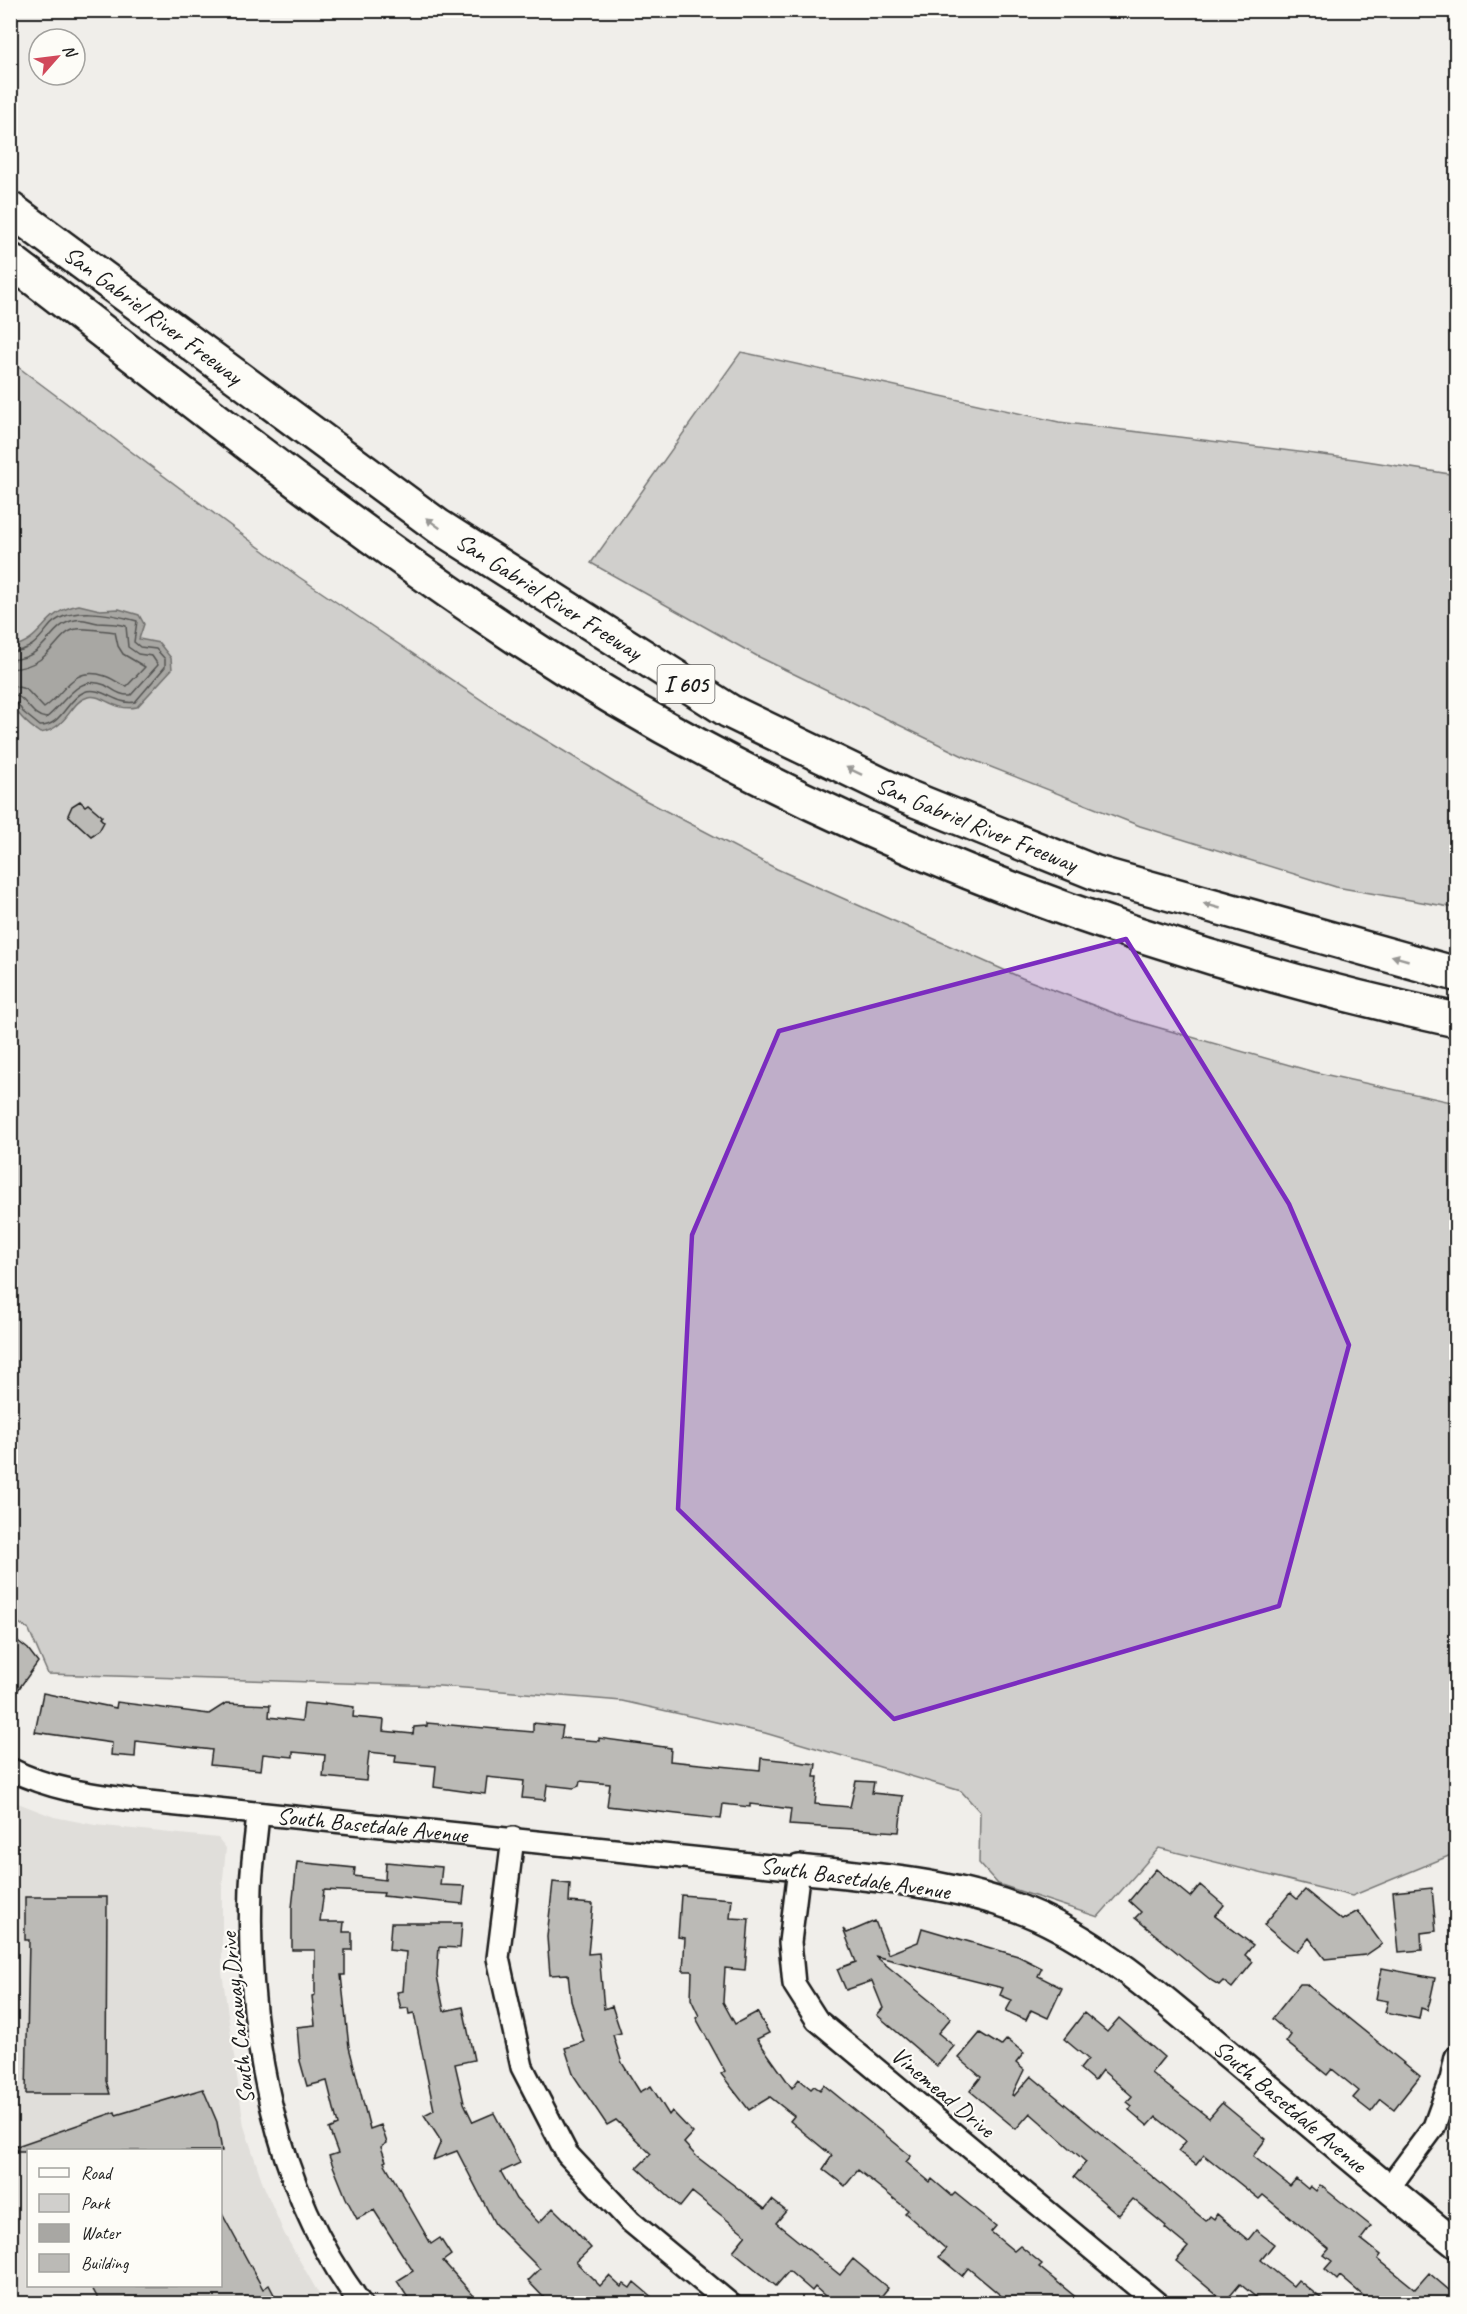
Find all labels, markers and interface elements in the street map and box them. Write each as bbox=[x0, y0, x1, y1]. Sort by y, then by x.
north arrow bbox=[27, 27, 87, 87]
text: N bbox=[58, 41, 82, 62]
street label: San Gabriel River Freeway bbox=[58, 239, 250, 392]
one-way arrow bbox=[426, 517, 442, 529]
street label: San Gabriel River Freeway bbox=[450, 526, 649, 668]
road number: I 605 bbox=[658, 665, 714, 703]
one-way arrow bbox=[845, 766, 862, 776]
street label: San Gabriel River Freeway bbox=[871, 769, 1083, 880]
one-way arrow bbox=[1203, 900, 1222, 910]
one-way arrow bbox=[1391, 953, 1409, 963]
street label: South Basetdale Avenue bbox=[275, 1800, 471, 1850]
street label: South Basetdale Avenue bbox=[758, 1850, 954, 1906]
street label: South Caraway Drive bbox=[213, 1928, 261, 2105]
street label: South Basetdale Avenue bbox=[1207, 2033, 1375, 2181]
street label: Vinemead Drive bbox=[885, 2040, 1003, 2145]
legend bbox=[27, 2149, 222, 2287]
text: Road bbox=[81, 2162, 114, 2184]
text: Park bbox=[81, 2192, 111, 2214]
text: Water bbox=[81, 2222, 122, 2244]
text: Building bbox=[81, 2252, 130, 2274]

